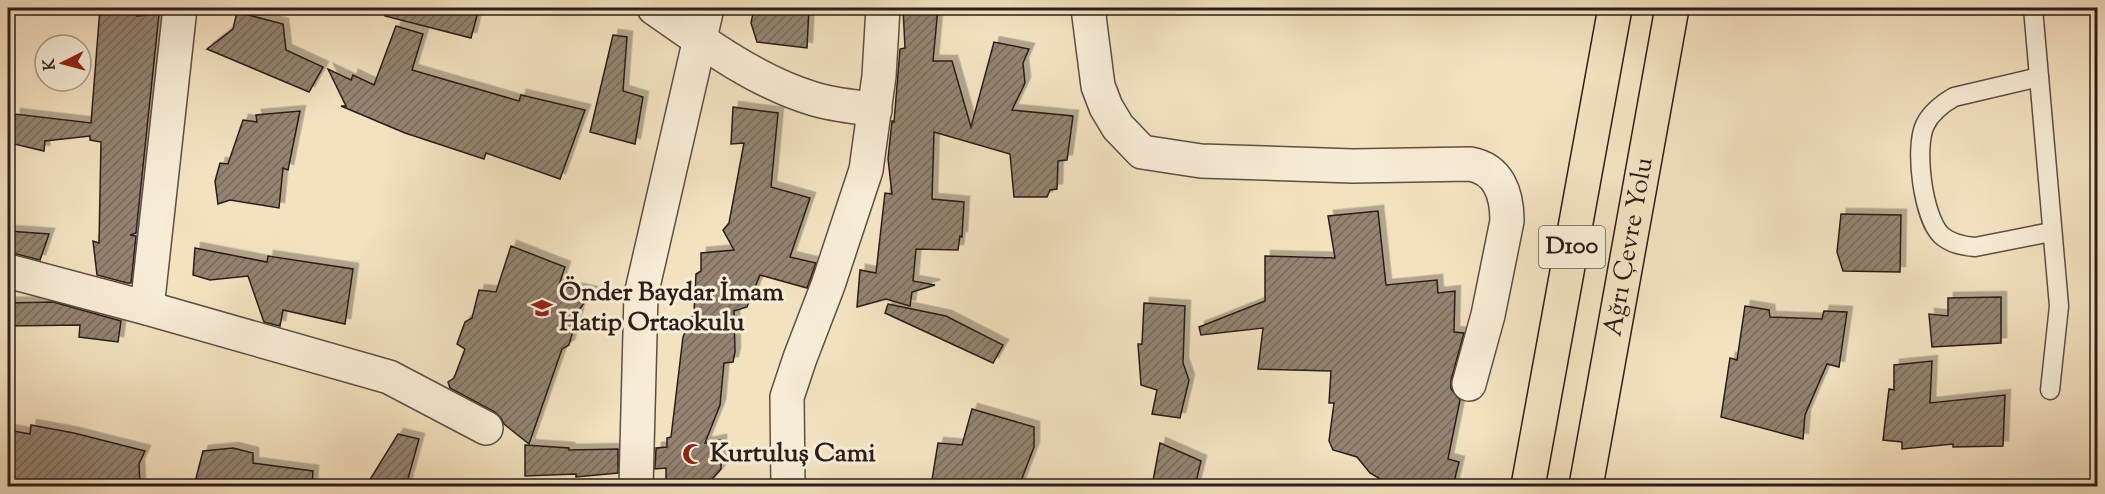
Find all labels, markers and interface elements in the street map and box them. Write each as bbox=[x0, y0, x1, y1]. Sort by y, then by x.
north arrow bbox=[33, 33, 93, 93]
text: K bbox=[38, 57, 63, 71]
street label: Ağrı Çevre Yolu bbox=[1595, 154, 1663, 339]
road number: D100 bbox=[1539, 226, 1605, 268]
place label: Önder Baydar İmam Hatip Ortaokulu bbox=[559, 275, 784, 342]
school or university icon: Önder Baydar İmam Hatip Ortaokulu bbox=[530, 296, 554, 320]
place label: Kurtuluş Cami bbox=[710, 436, 876, 473]
mosque icon: Kurtuluş Cami bbox=[681, 442, 705, 466]

